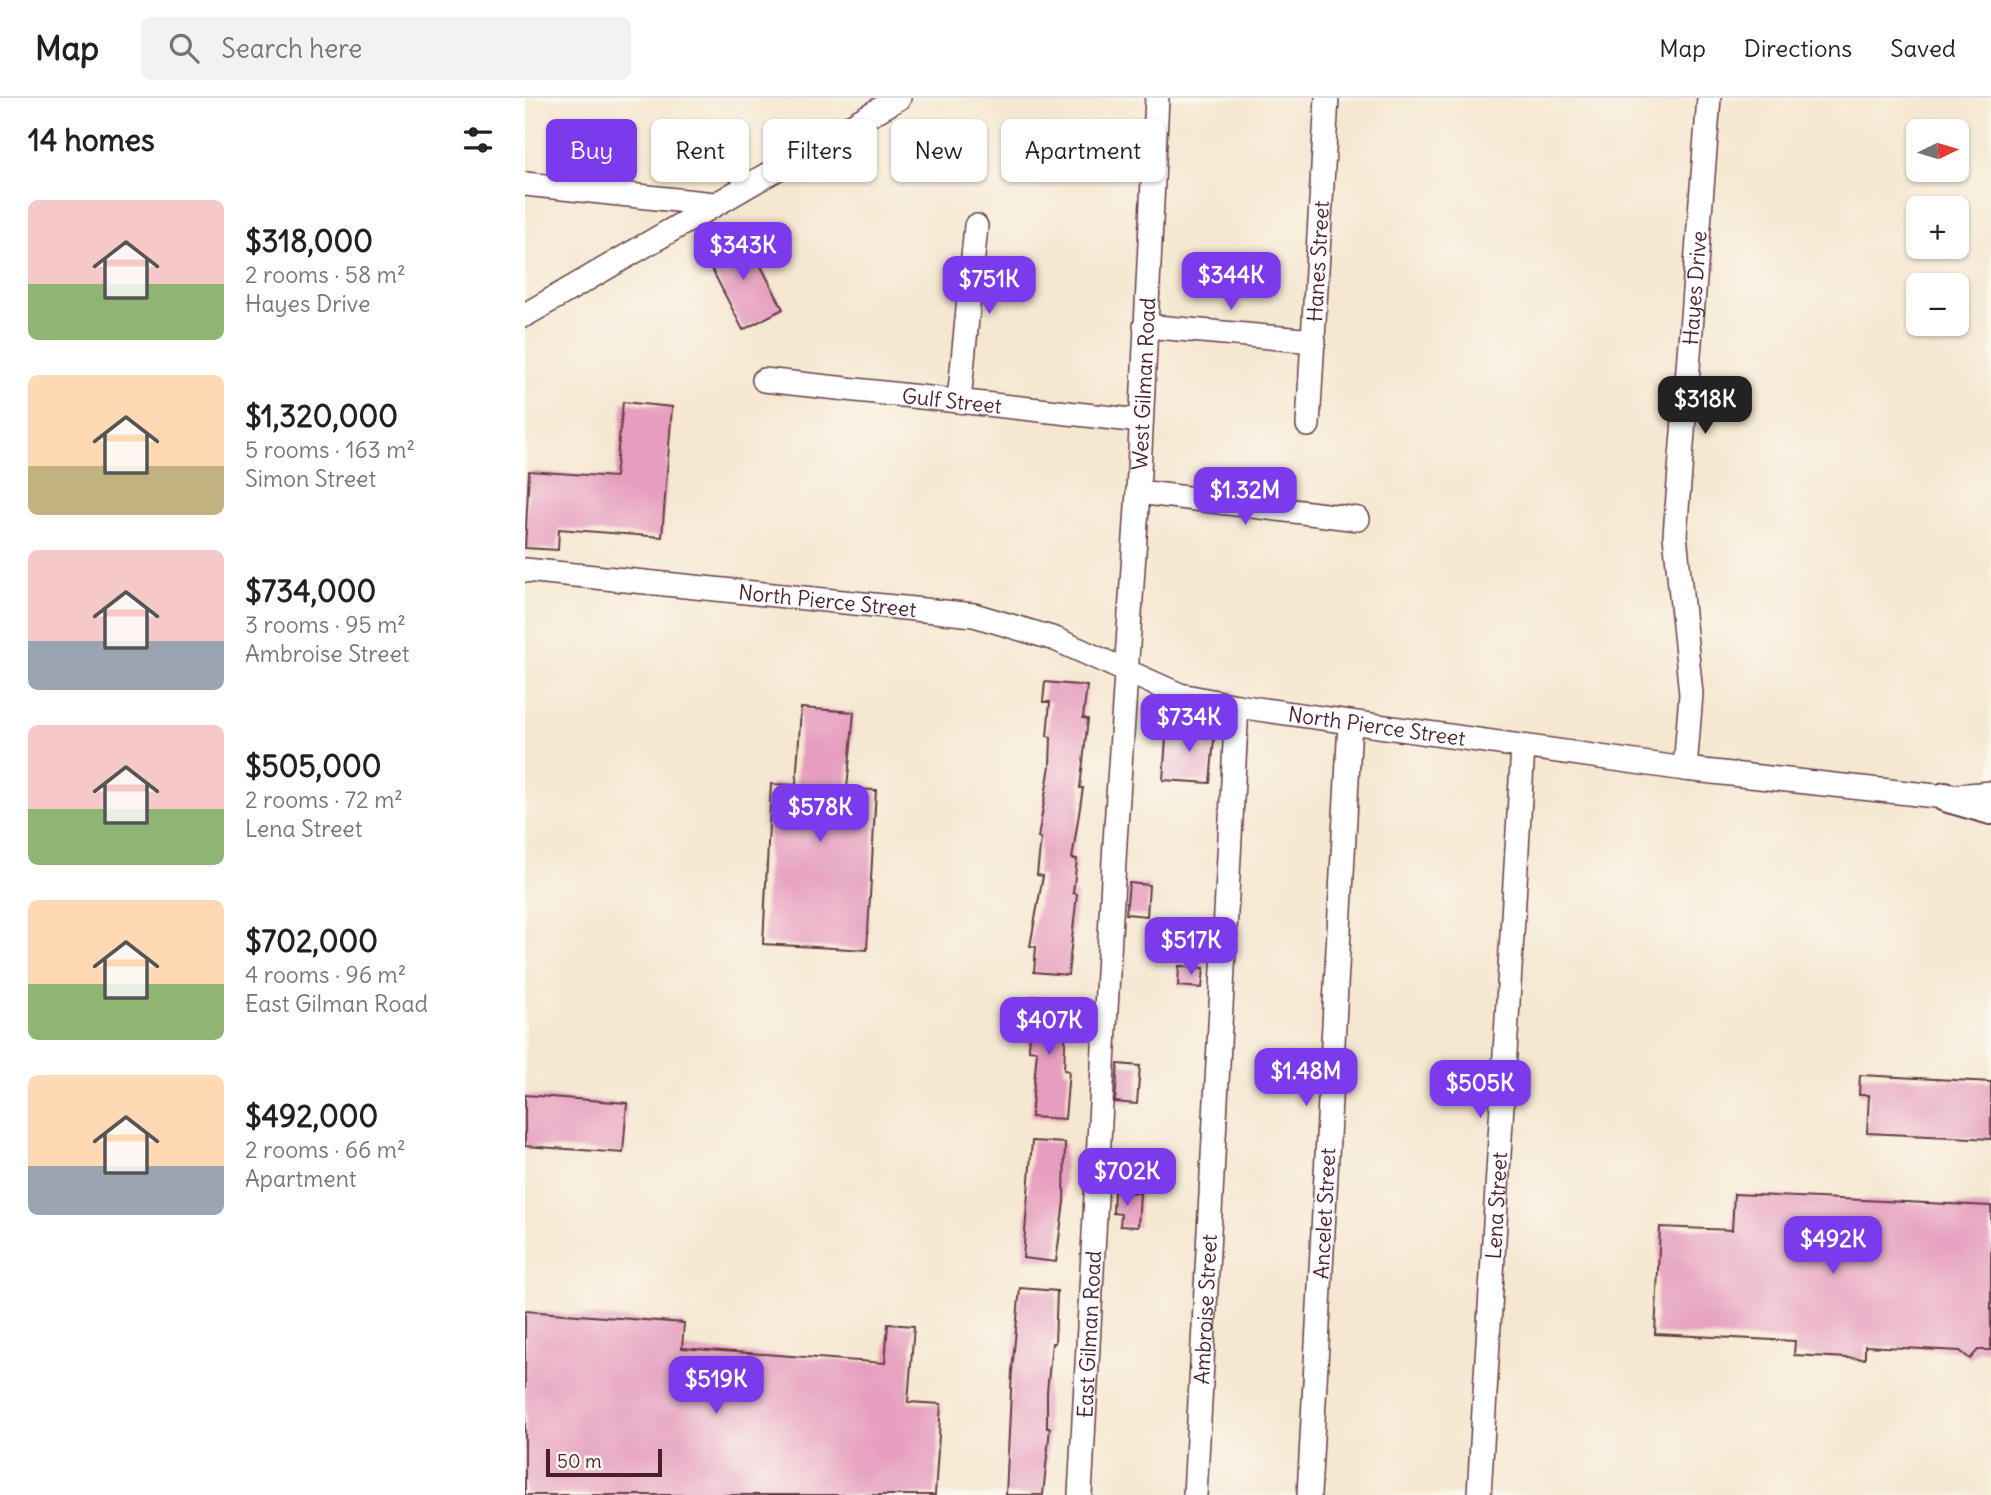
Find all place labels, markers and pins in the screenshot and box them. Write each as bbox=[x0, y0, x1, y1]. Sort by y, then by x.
pin: $343K bbox=[694, 222, 792, 282]
pin: $344K bbox=[1182, 252, 1280, 312]
pin: $751K bbox=[940, 256, 1038, 316]
pin: $318K bbox=[1656, 376, 1754, 436]
pin: $1.32M bbox=[1188, 468, 1302, 527]
pin: $734K bbox=[1140, 694, 1238, 754]
pin: $578K bbox=[771, 784, 869, 844]
pin: $517K bbox=[1142, 918, 1240, 977]
pin: $407K bbox=[1000, 998, 1098, 1057]
pin: $1.48M bbox=[1249, 1048, 1363, 1108]
pin: $505K bbox=[1431, 1060, 1529, 1120]
pin: $702K bbox=[1078, 1148, 1176, 1208]
pin: $492K bbox=[1784, 1216, 1882, 1276]
pin: $519K bbox=[667, 1356, 765, 1416]

